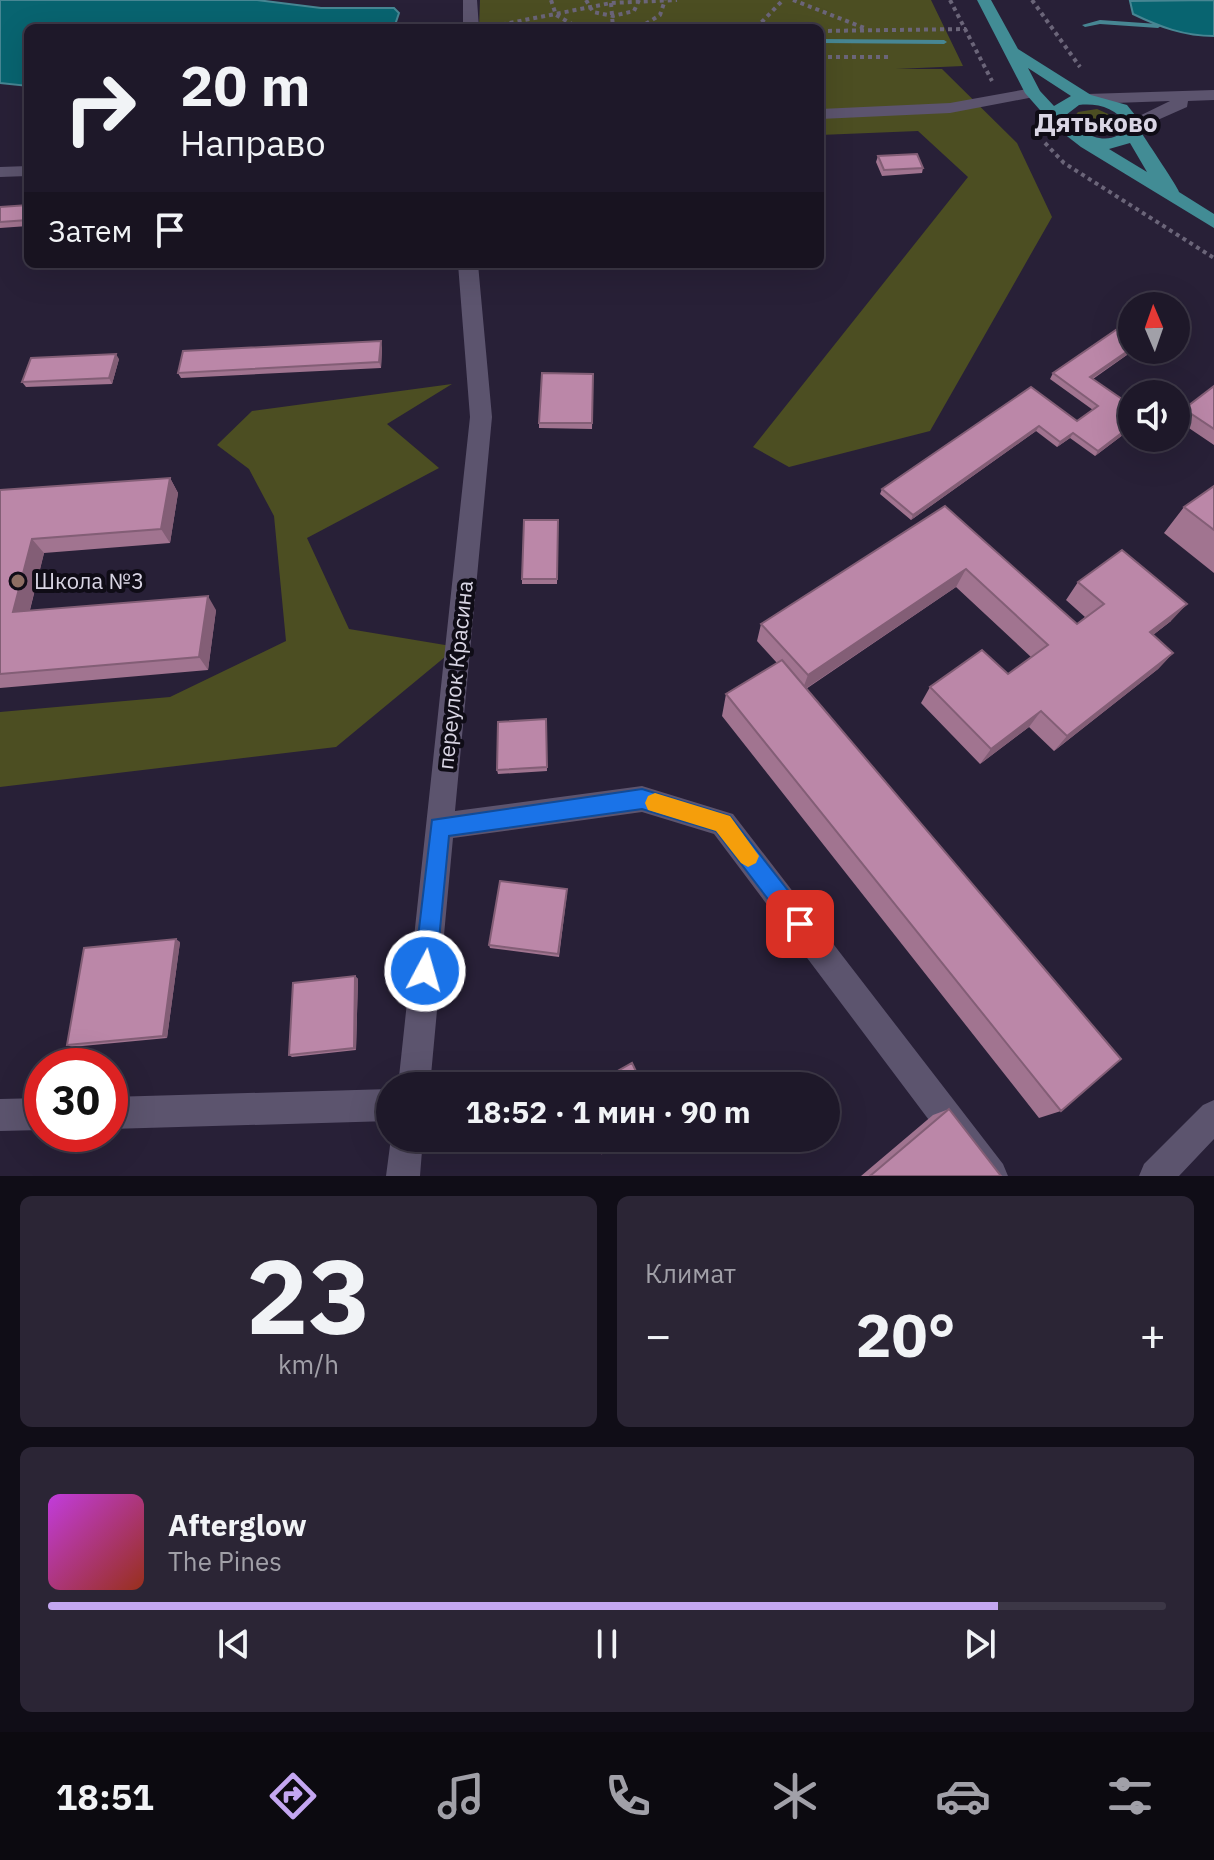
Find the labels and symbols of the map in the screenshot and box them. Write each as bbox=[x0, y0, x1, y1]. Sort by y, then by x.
district label: Дятьково bbox=[1034, 105, 1158, 139]
north arrow bbox=[1118, 292, 1190, 364]
place label: Школа №3 bbox=[34, 566, 144, 595]
marker: Школа №3 bbox=[9, 572, 27, 590]
street label: переулок Красина bbox=[430, 579, 479, 771]
pin bbox=[766, 890, 834, 958]
position arrow bbox=[383, 929, 467, 1013]
speed limit sign: 30 bbox=[24, 1048, 128, 1152]

